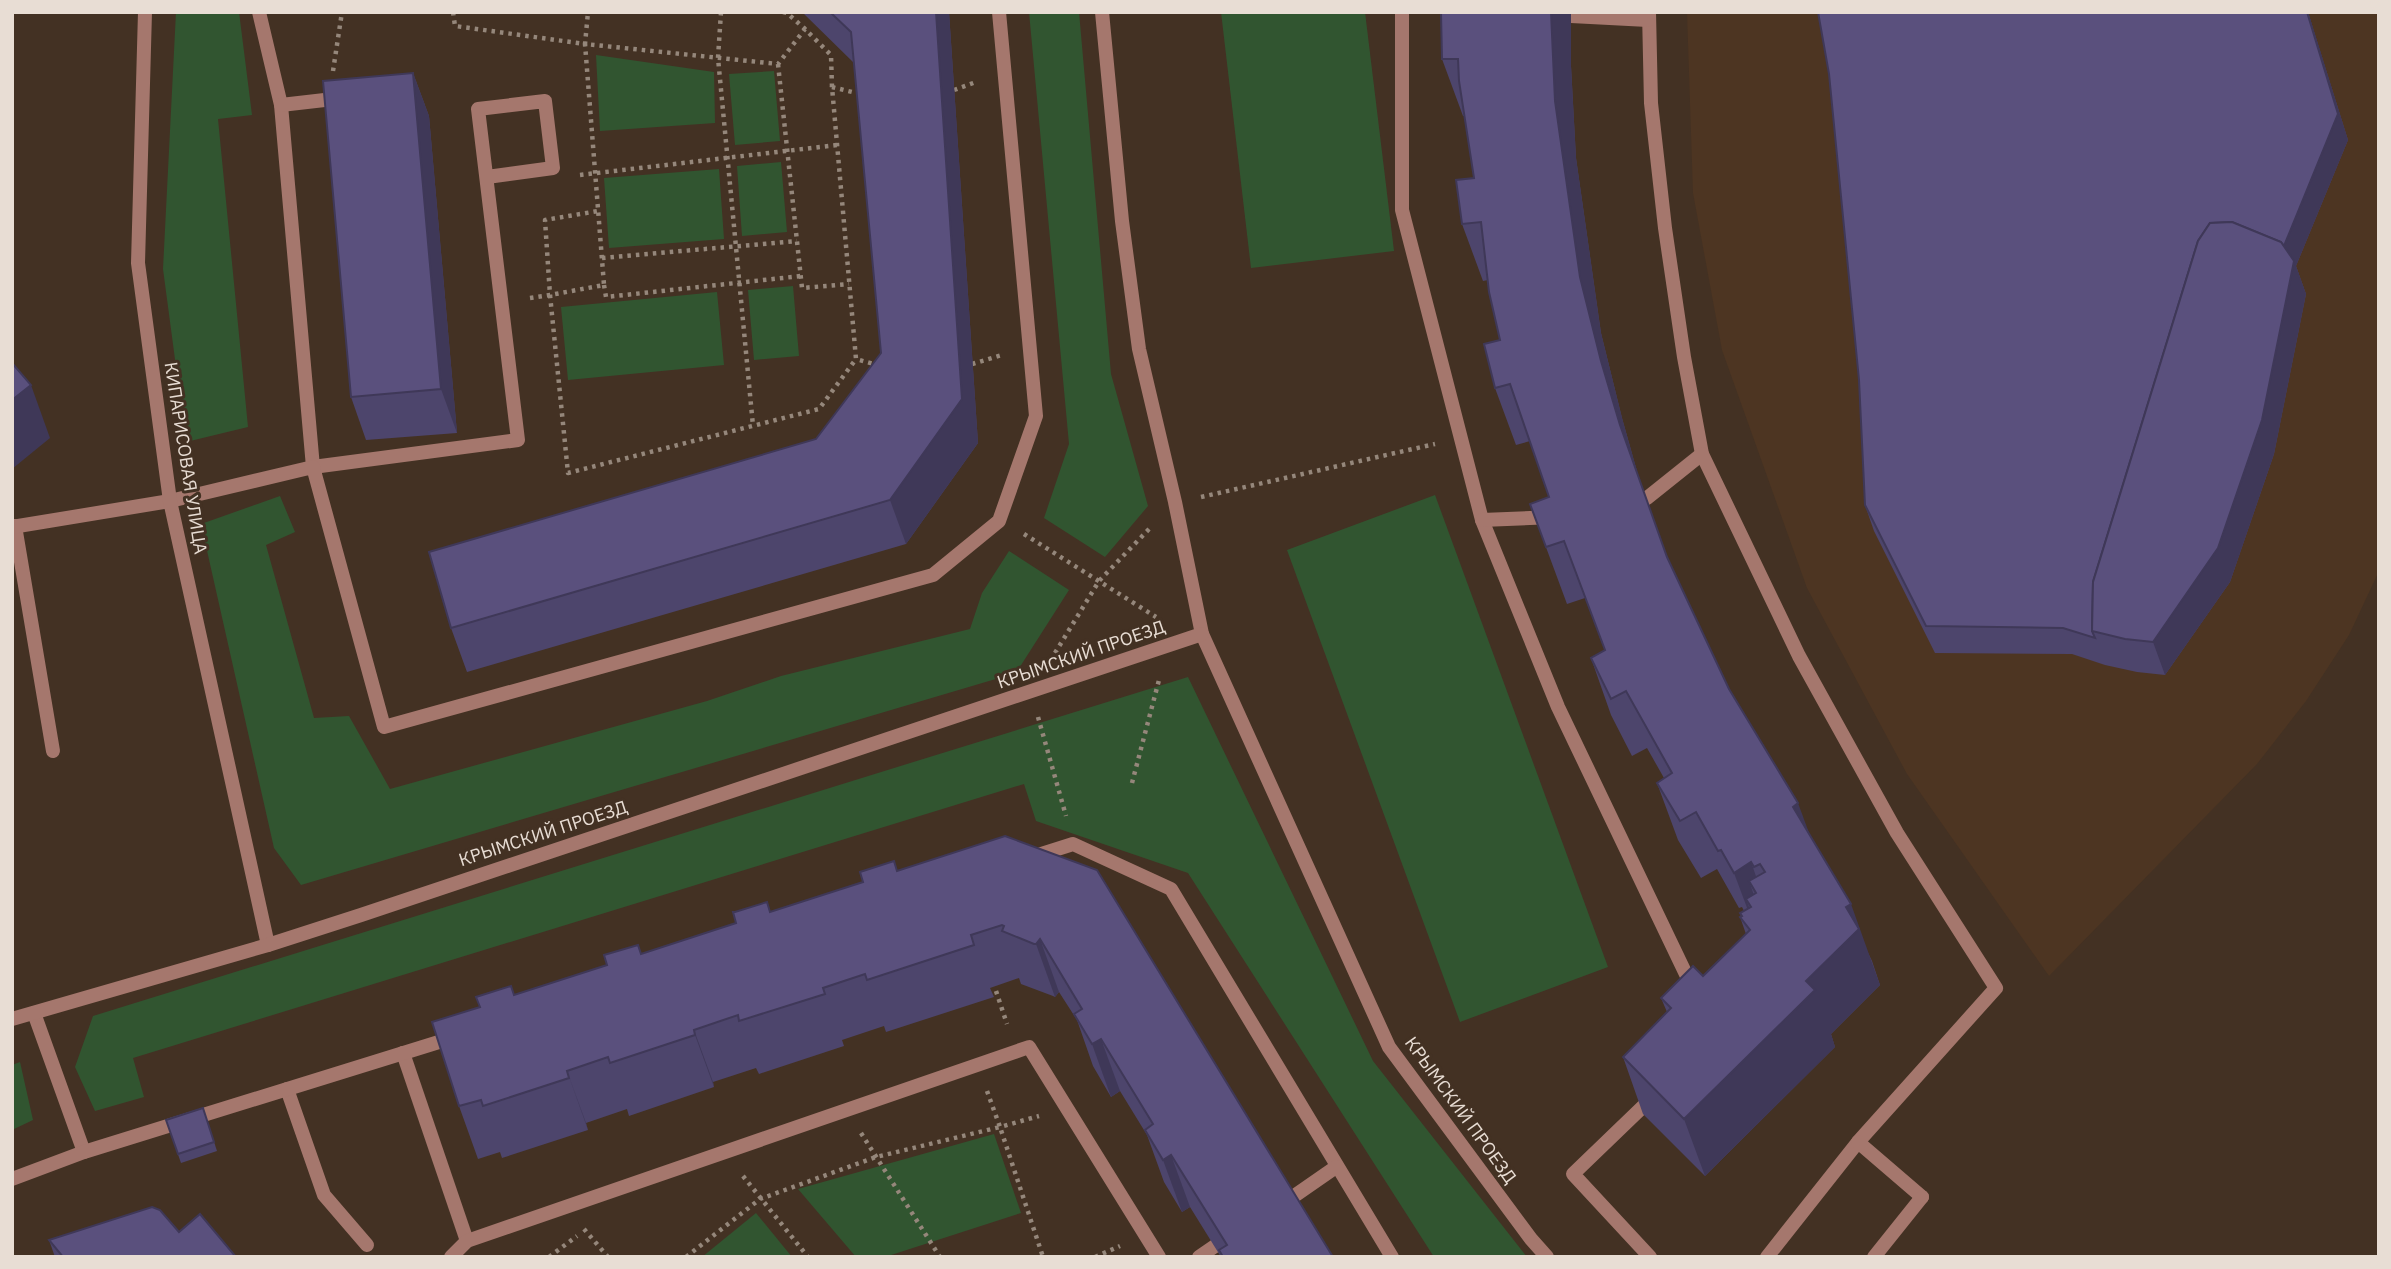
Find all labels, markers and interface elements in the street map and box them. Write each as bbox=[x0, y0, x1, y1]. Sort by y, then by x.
street label: КИПАРИСОВАЯ УЛИЦА bbox=[159, 360, 213, 556]
street label: КРЫМСКИЙ ПРОЕЗД bbox=[994, 614, 1168, 694]
street label: КРЫМСКИЙ ПРОЕЗД bbox=[456, 795, 630, 871]
street label: КРЫМСКИЙ ПРОЕЗД bbox=[1400, 1032, 1522, 1188]

